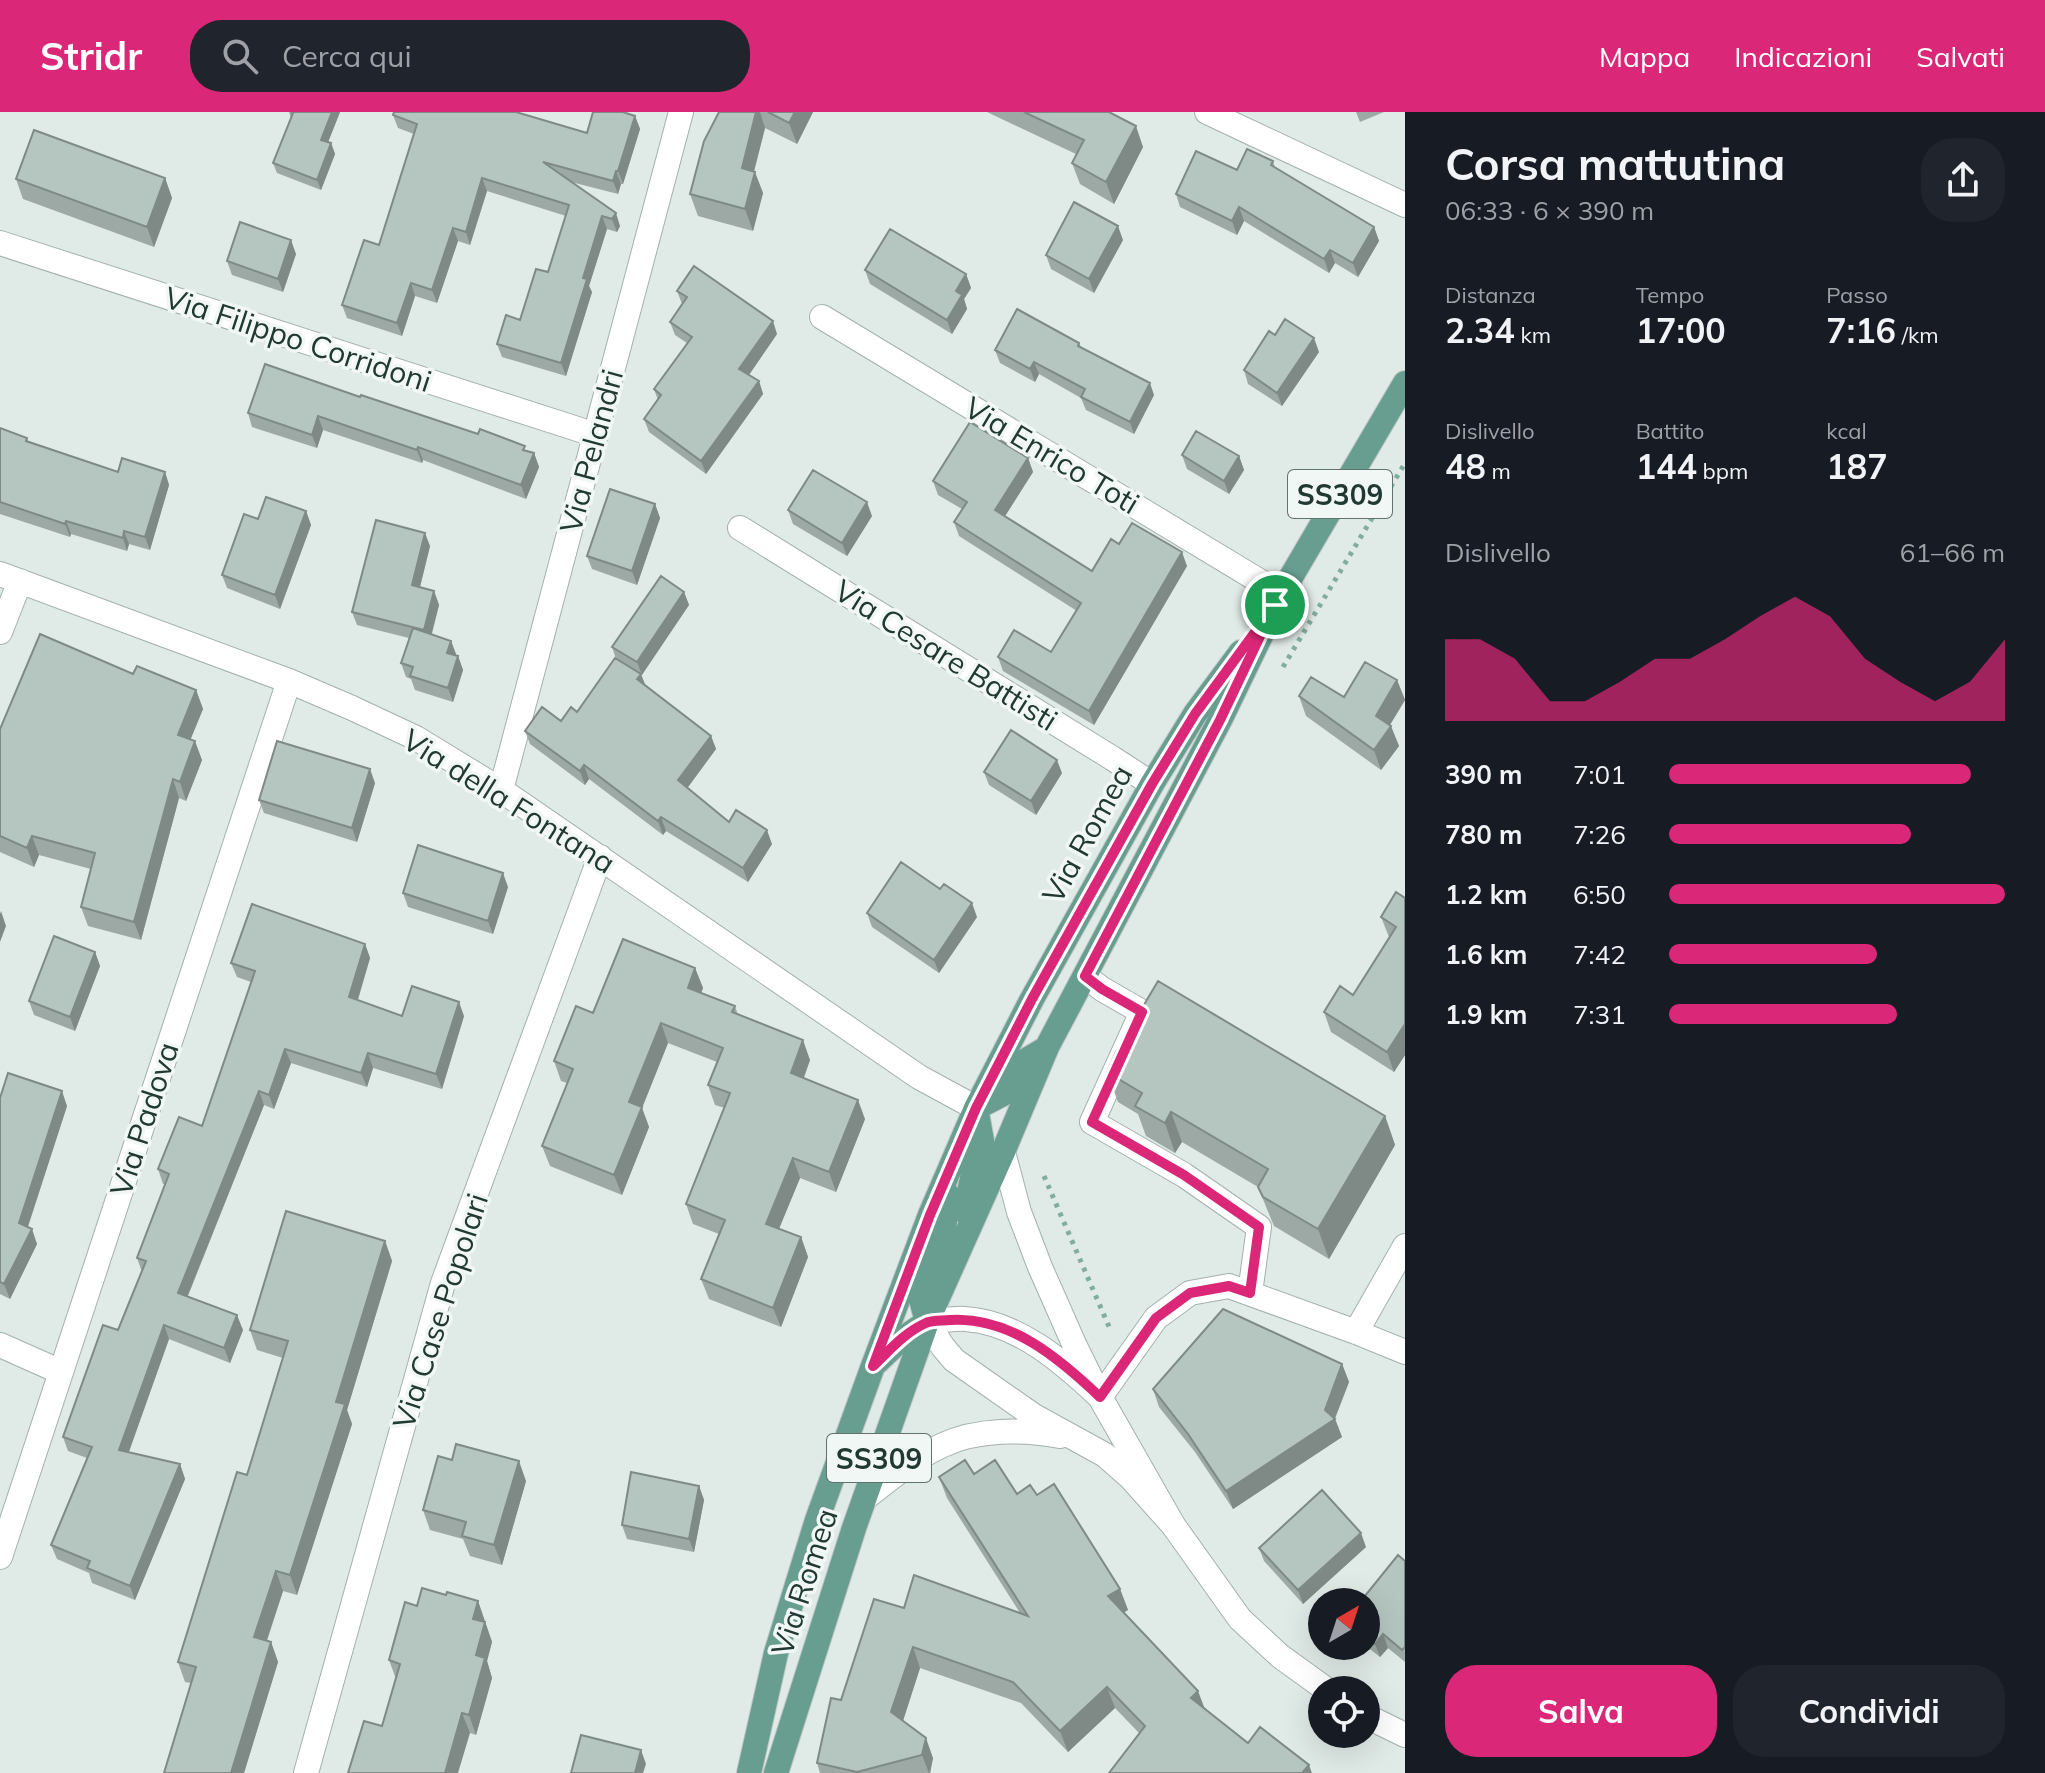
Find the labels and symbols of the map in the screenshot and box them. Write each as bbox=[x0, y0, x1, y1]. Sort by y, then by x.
street label: Via Filippo Corridoni bbox=[160, 278, 436, 400]
street label: Via Pelandri bbox=[551, 365, 631, 537]
street label: Via Enrico Toti bbox=[958, 388, 1146, 522]
road number: SS309 bbox=[1288, 470, 1392, 518]
street label: Via Cesare Battisti bbox=[827, 571, 1065, 739]
pin bbox=[1241, 571, 1309, 639]
street label: Via della Fontana bbox=[396, 720, 622, 882]
street label: Via Romea bbox=[1034, 758, 1140, 910]
street label: Via Padova bbox=[101, 1037, 187, 1201]
street label: Via Case Popolari bbox=[384, 1188, 496, 1434]
road number: SS309 bbox=[827, 1434, 931, 1482]
street label: Via Romea bbox=[762, 1504, 846, 1660]
north arrow bbox=[1308, 1588, 1380, 1660]

